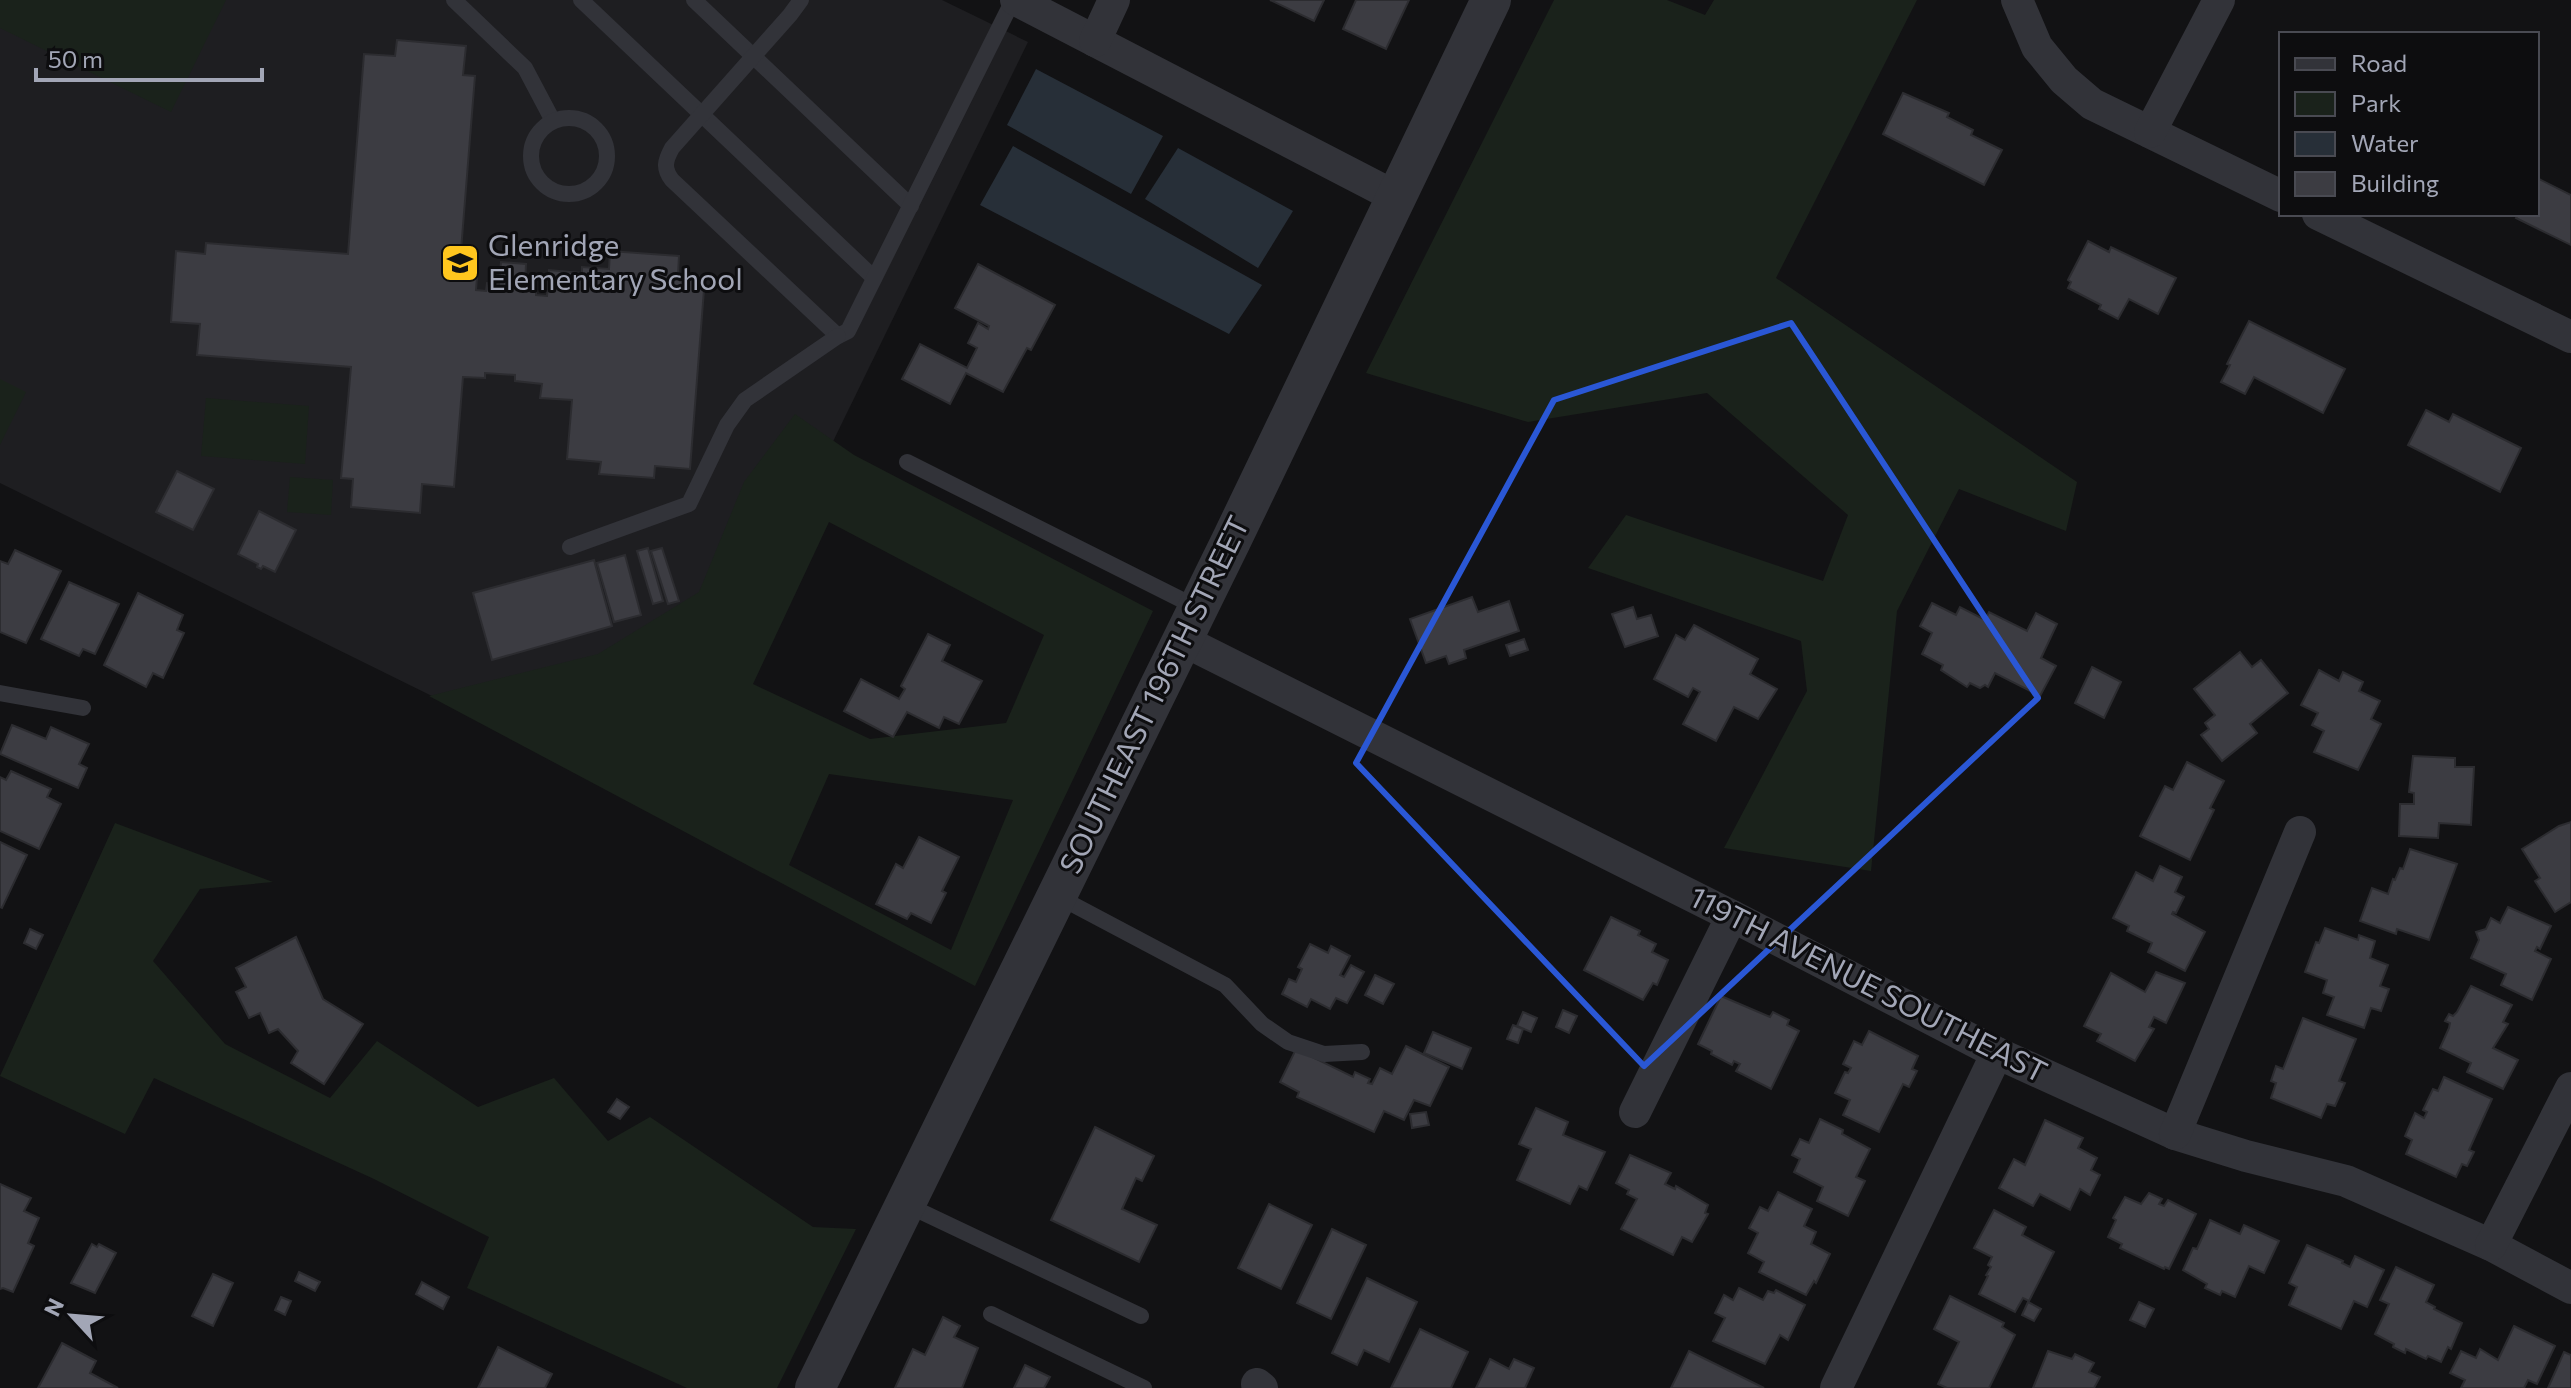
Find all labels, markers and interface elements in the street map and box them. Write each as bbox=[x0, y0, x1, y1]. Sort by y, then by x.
scale bar bbox=[36, 32, 262, 82]
legend bbox=[2279, 32, 2539, 216]
text: 50 m bbox=[48, 44, 103, 73]
text: Road bbox=[2351, 48, 2407, 77]
text: Park bbox=[2351, 88, 2401, 117]
text: Water bbox=[2351, 128, 2419, 157]
text: Building bbox=[2351, 168, 2439, 197]
place label: Glenridge Elementary School bbox=[488, 225, 743, 296]
school or university icon: Glenridge Elementary School bbox=[439, 242, 481, 284]
street label: SOUTHEAST 196TH STREET bbox=[1050, 509, 1256, 879]
street label: 119TH AVENUE SOUTHEAST bbox=[1684, 876, 2054, 1089]
north arrow bbox=[32, 1276, 112, 1356]
text: N bbox=[38, 1294, 69, 1320]

